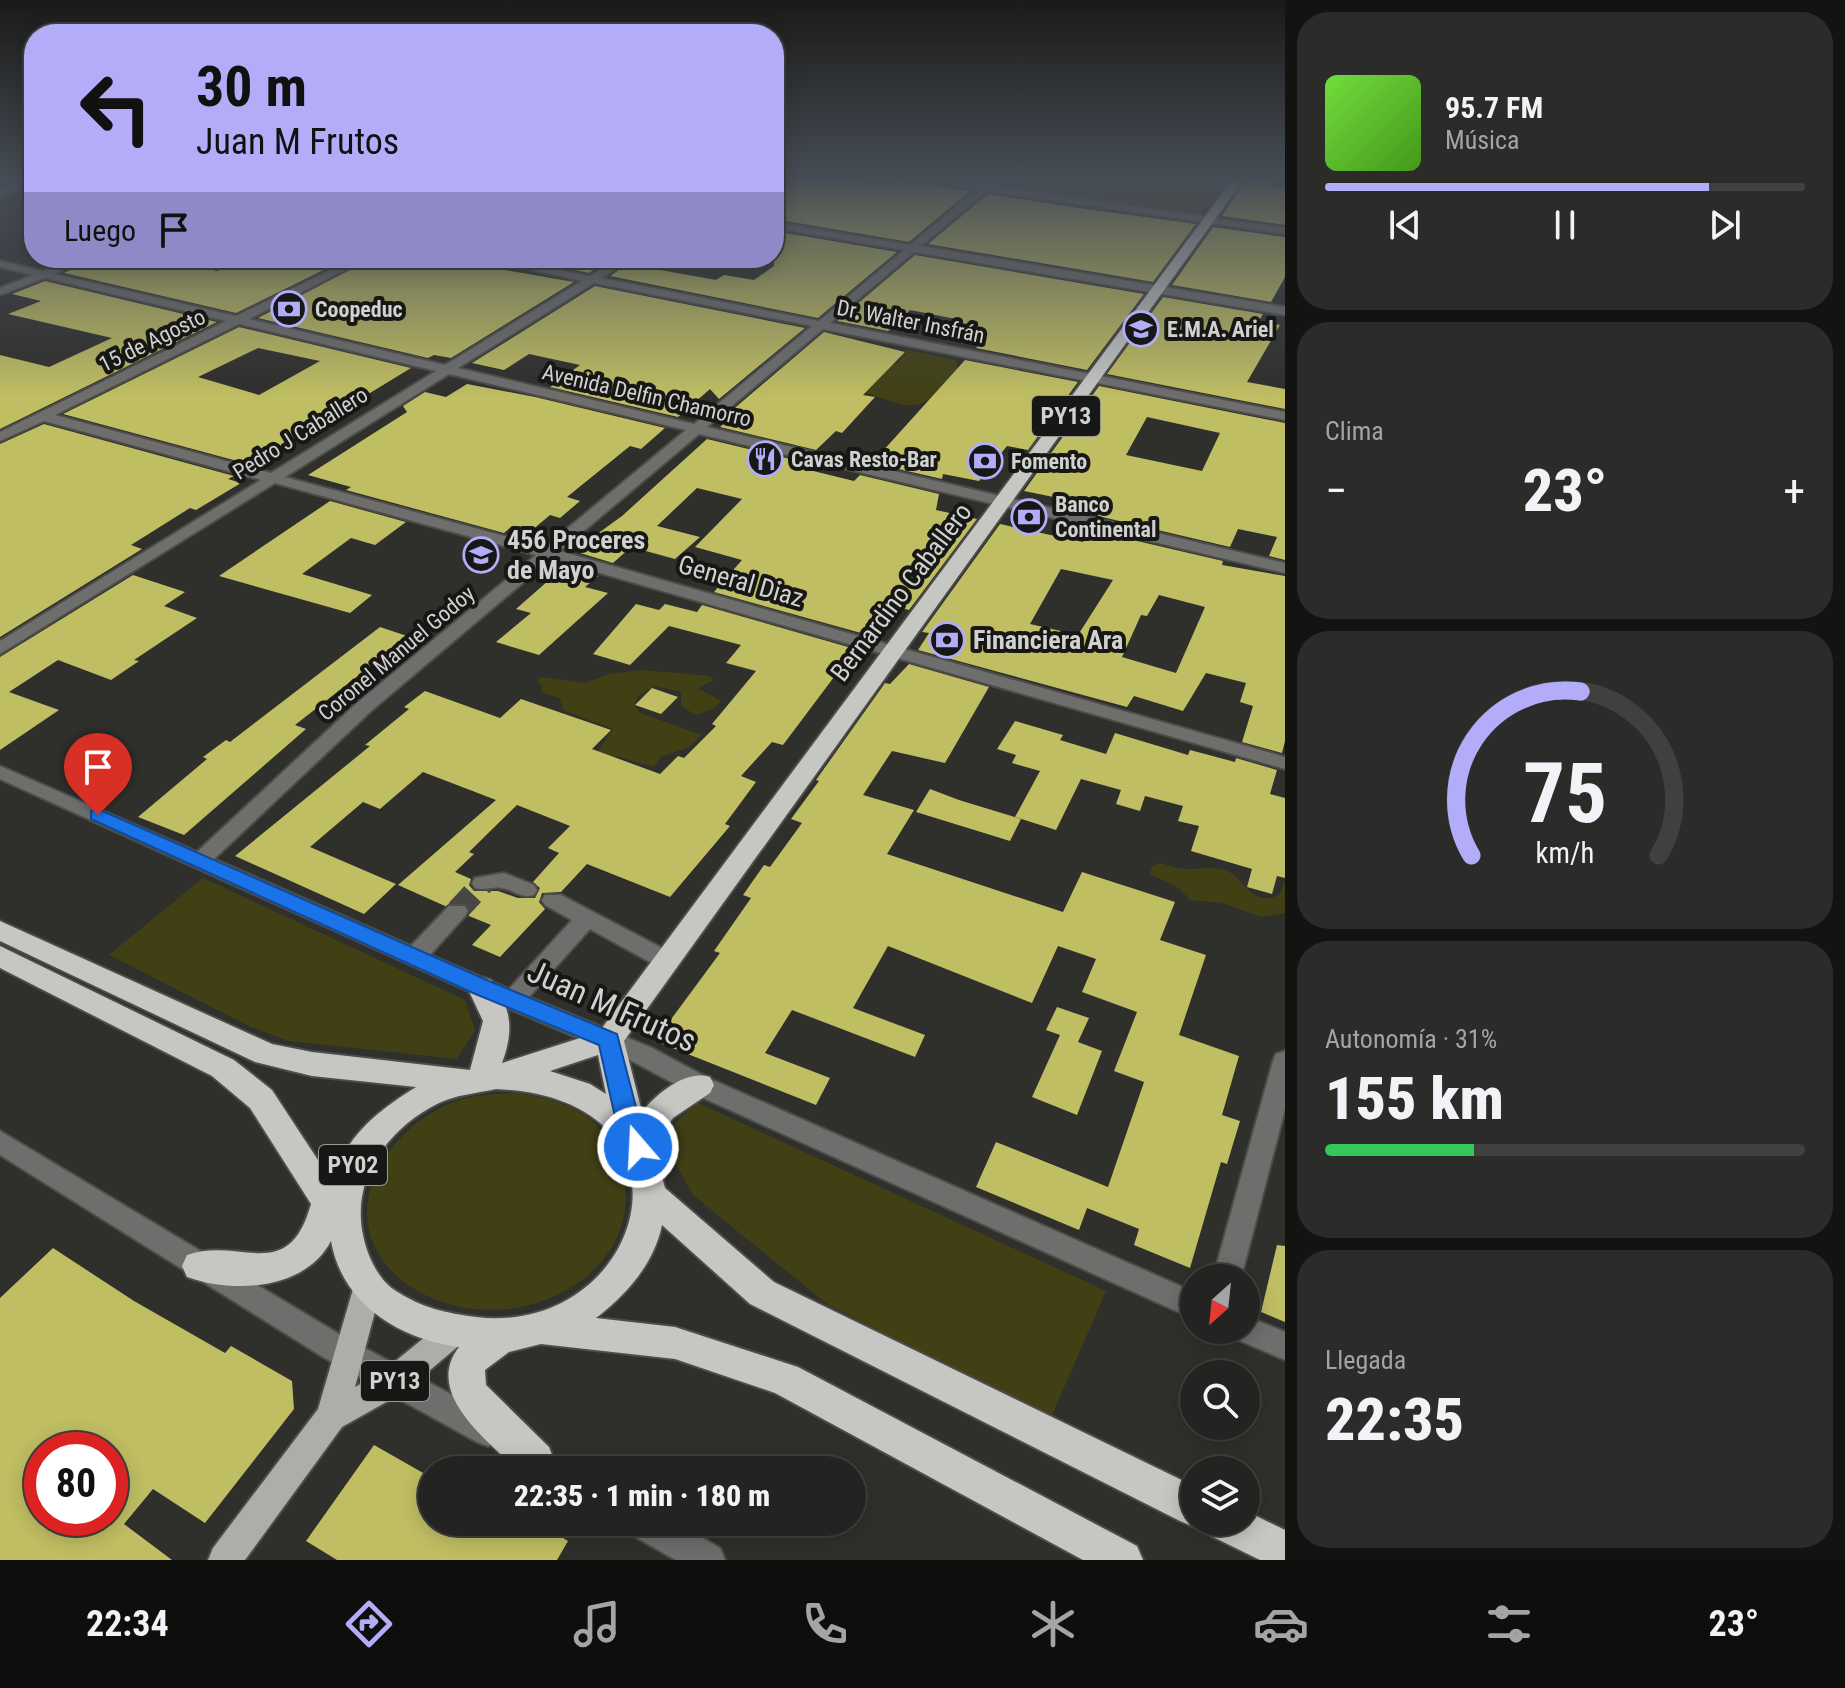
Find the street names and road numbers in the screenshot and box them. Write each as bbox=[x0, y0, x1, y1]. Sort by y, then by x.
street label: Dr. Walter Insfrán bbox=[835, 295, 987, 348]
street label: 15 de Agosto bbox=[95, 304, 209, 377]
street label: Avenida Delfin Chamorro bbox=[540, 359, 754, 432]
street label: Pedro J Caballero bbox=[228, 382, 372, 485]
road number: PY13 bbox=[1032, 396, 1100, 436]
street label: Bernardino Caballero bbox=[824, 497, 978, 687]
street label: General Diaz bbox=[675, 549, 807, 613]
street label: Coronel Manuel Godoy bbox=[313, 581, 479, 726]
street label: Juan M Frutos bbox=[522, 952, 702, 1060]
road number: PY02 bbox=[319, 1145, 387, 1185]
road number: PY13 bbox=[361, 1361, 429, 1401]

